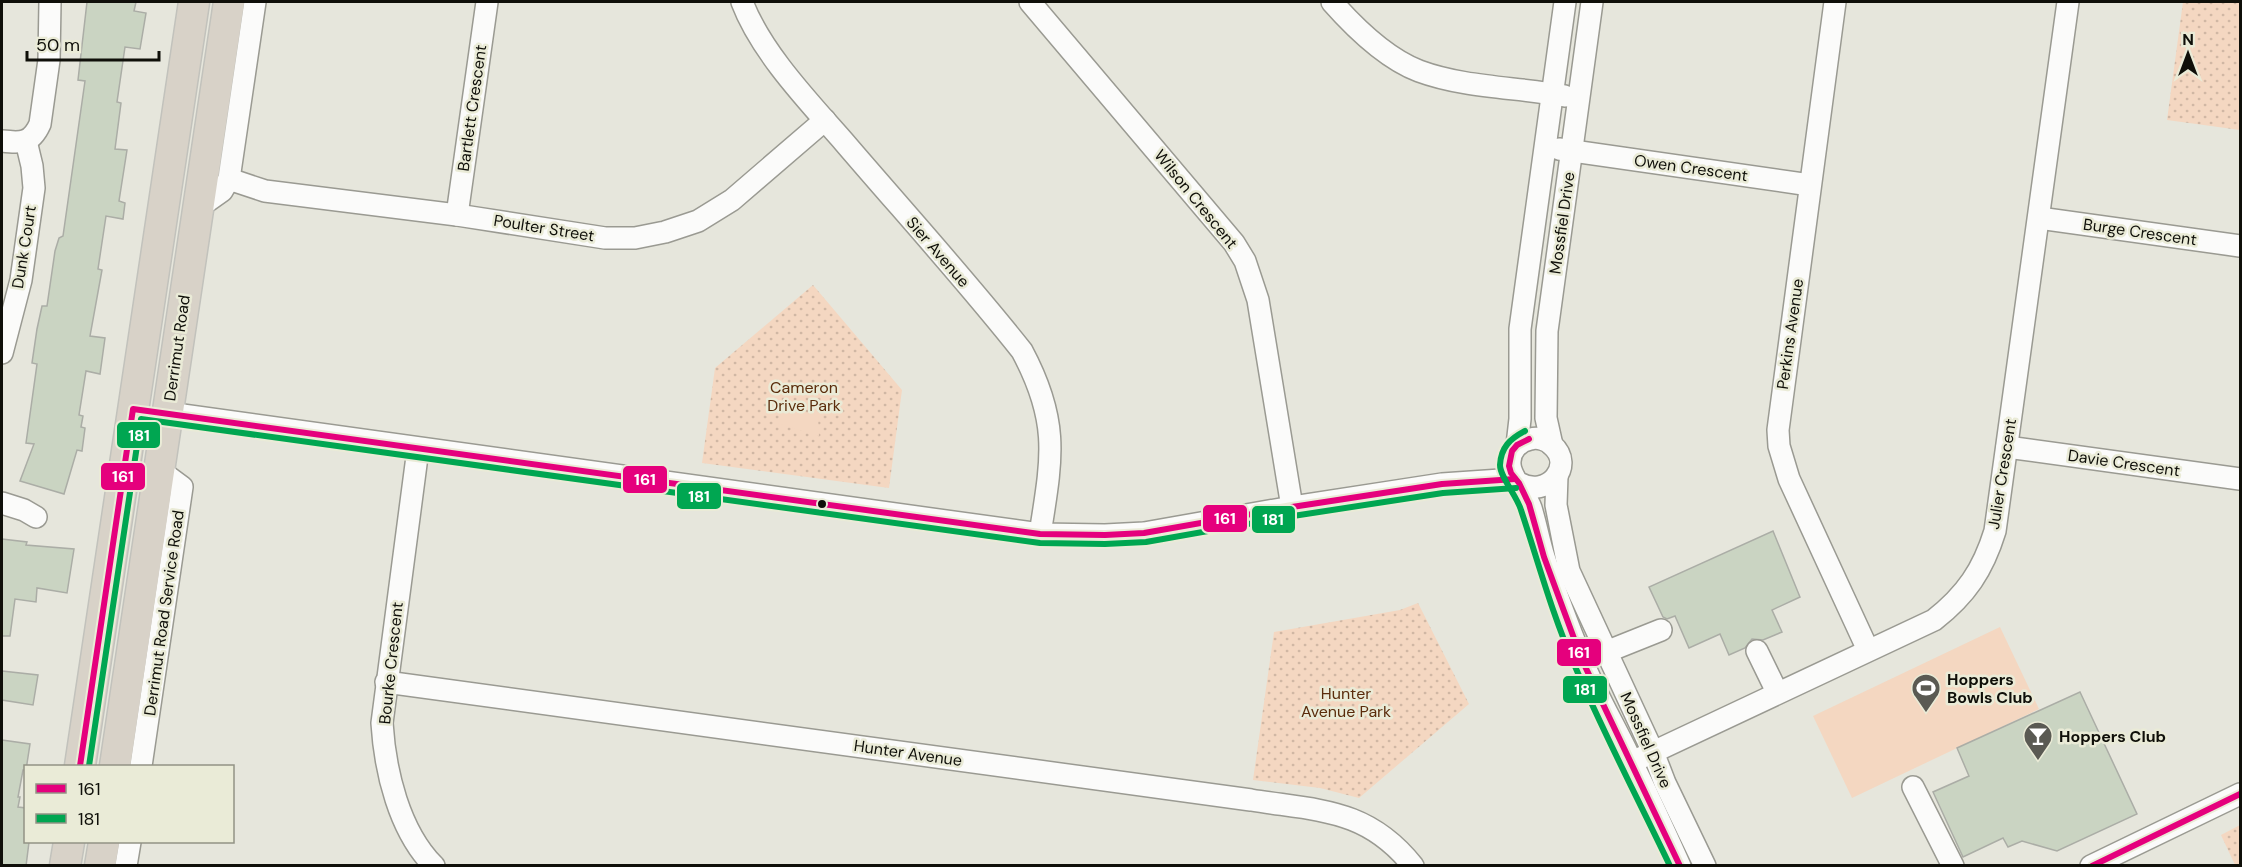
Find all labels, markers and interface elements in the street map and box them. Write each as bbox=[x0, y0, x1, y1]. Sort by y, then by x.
scale bar bbox=[27, 24, 159, 62]
north arrow bbox=[2158, 24, 2218, 84]
text: N bbox=[2182, 29, 2194, 50]
text: 50 m bbox=[36, 33, 80, 57]
street label: Bartlett Crescent bbox=[453, 43, 491, 173]
street label: Wilson Crescent bbox=[1150, 145, 1242, 253]
street label: Owen Crescent bbox=[1633, 150, 1749, 186]
street label: Mossfiel Drive bbox=[1544, 171, 1580, 275]
street label: Dunk Court bbox=[7, 204, 41, 290]
street label: Poulter Street bbox=[492, 210, 596, 246]
street label: Sier Avenue bbox=[902, 212, 974, 292]
street label: Burge Crescent bbox=[2082, 214, 2198, 250]
street label: Perkins Avenue bbox=[1772, 277, 1808, 391]
street label: Derrimut Road bbox=[159, 294, 195, 402]
park label: Cameron Drive Park bbox=[767, 377, 841, 416]
street label: Julier Crescent bbox=[1983, 417, 2021, 531]
line badge: 181 bbox=[116, 421, 161, 449]
text: 181 bbox=[128, 425, 150, 446]
street label: Davie Crescent bbox=[2067, 445, 2181, 481]
line badge: 161 bbox=[100, 462, 146, 491]
line badge: 161 bbox=[622, 465, 668, 494]
text: 161 bbox=[112, 466, 134, 487]
text: 161 bbox=[634, 469, 656, 490]
line badge: 181 bbox=[676, 482, 722, 510]
text: 181 bbox=[688, 486, 710, 507]
unlabelled marker bbox=[816, 498, 828, 510]
line badge: 161 bbox=[1202, 504, 1248, 533]
line badge: 181 bbox=[1251, 505, 1296, 534]
text: 161 bbox=[1214, 508, 1236, 529]
street label: Derrimut Road Service Road bbox=[139, 509, 189, 717]
text: 181 bbox=[1262, 509, 1284, 530]
street label: Bourke Crescent bbox=[374, 601, 408, 725]
line badge: 161 bbox=[1556, 638, 1602, 667]
text: 161 bbox=[1568, 642, 1590, 663]
place label: Hoppers Bowls Club bbox=[1947, 669, 2033, 708]
sports icon: Hoppers Bowls Club bbox=[1910, 672, 1942, 714]
line badge: 181 bbox=[1562, 675, 1608, 704]
text: 181 bbox=[1574, 679, 1596, 700]
park label: Hunter Avenue Park bbox=[1301, 683, 1391, 722]
street label: Mossfiel Drive bbox=[1615, 689, 1677, 791]
bar icon: Hoppers Club bbox=[2022, 720, 2054, 762]
place label: Hoppers Club bbox=[2059, 726, 2166, 747]
street label: Hunter Avenue bbox=[853, 735, 963, 771]
legend bbox=[24, 765, 234, 843]
text: 161 bbox=[78, 777, 101, 801]
text: 181 bbox=[78, 807, 100, 831]

